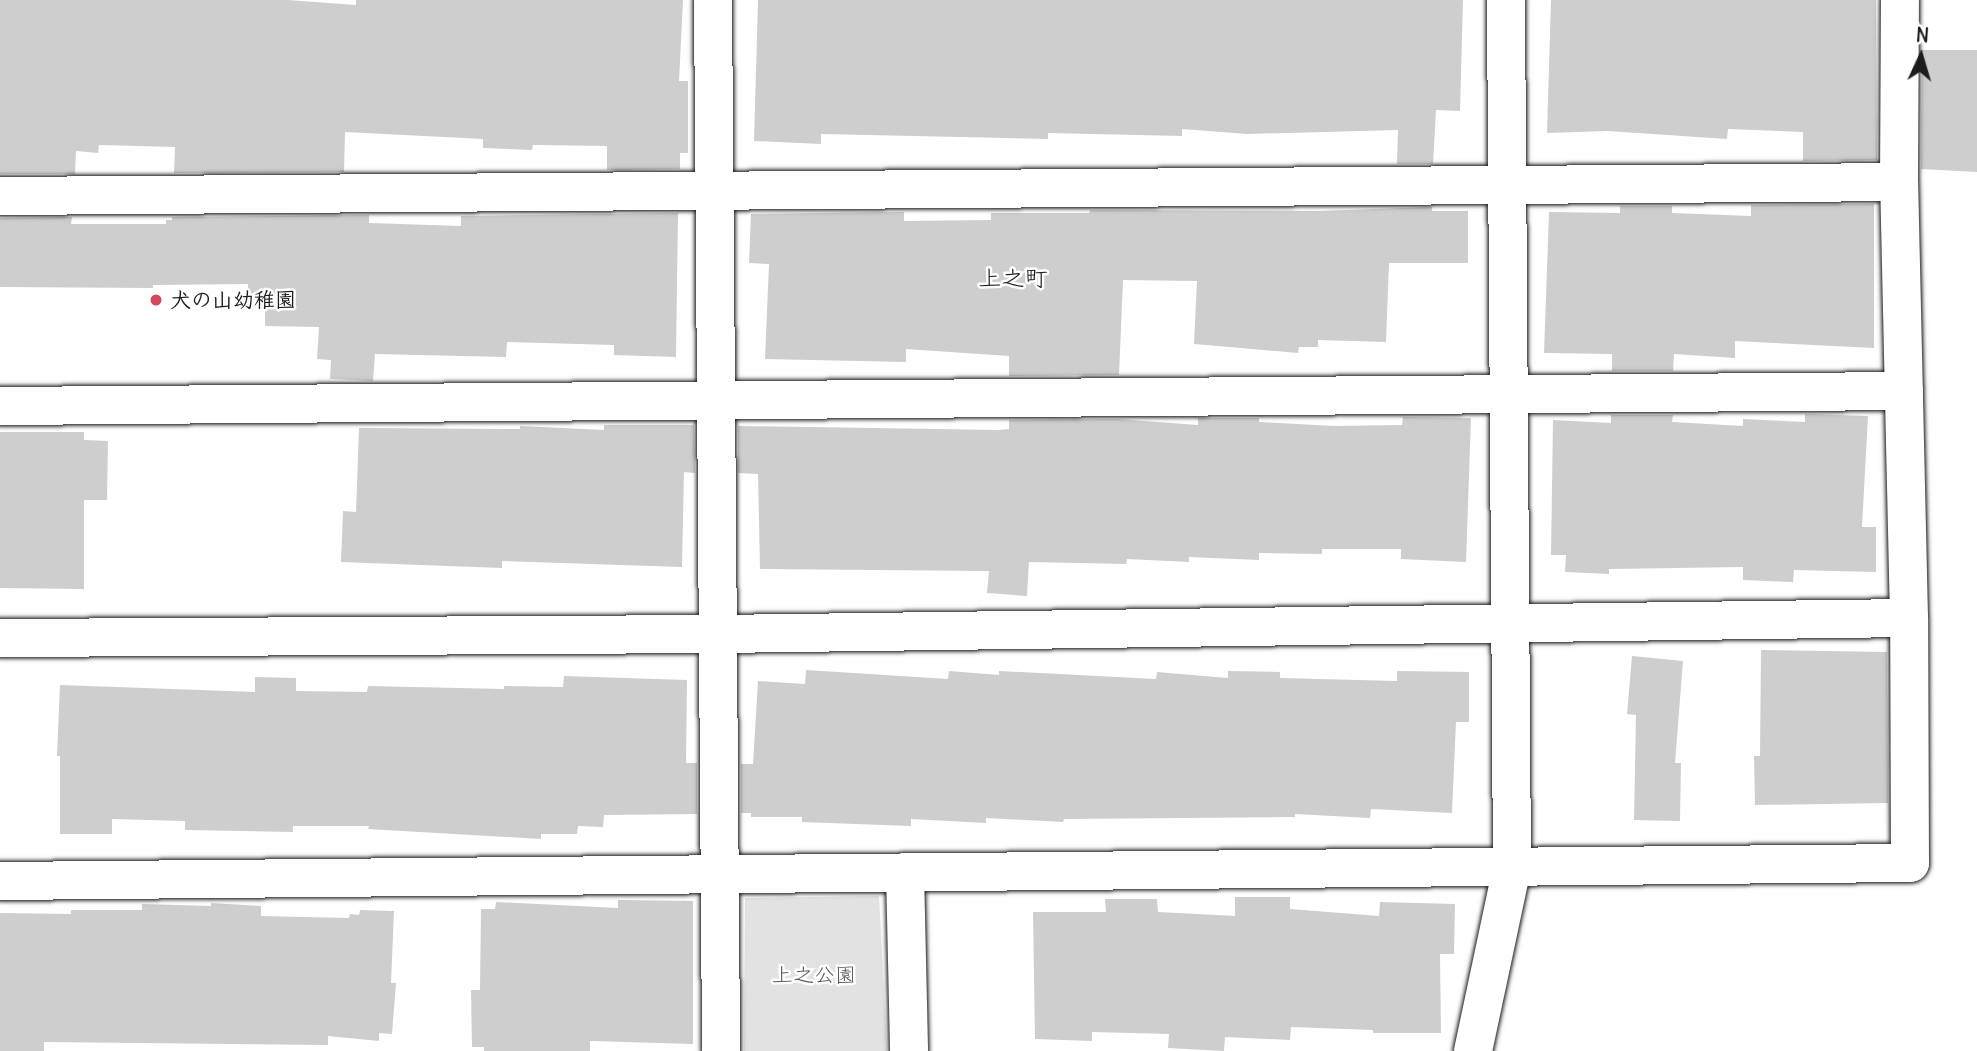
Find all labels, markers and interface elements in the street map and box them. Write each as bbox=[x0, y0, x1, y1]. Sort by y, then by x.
north arrow bbox=[1886, 21, 1956, 91]
text: N bbox=[1915, 23, 1930, 47]
district label: 上之町 bbox=[979, 264, 1047, 292]
place label: 犬の山幼稚園 bbox=[170, 287, 296, 313]
marker: 犬の山幼稚園 bbox=[148, 292, 164, 308]
park label: 上之公園 bbox=[772, 962, 856, 988]

